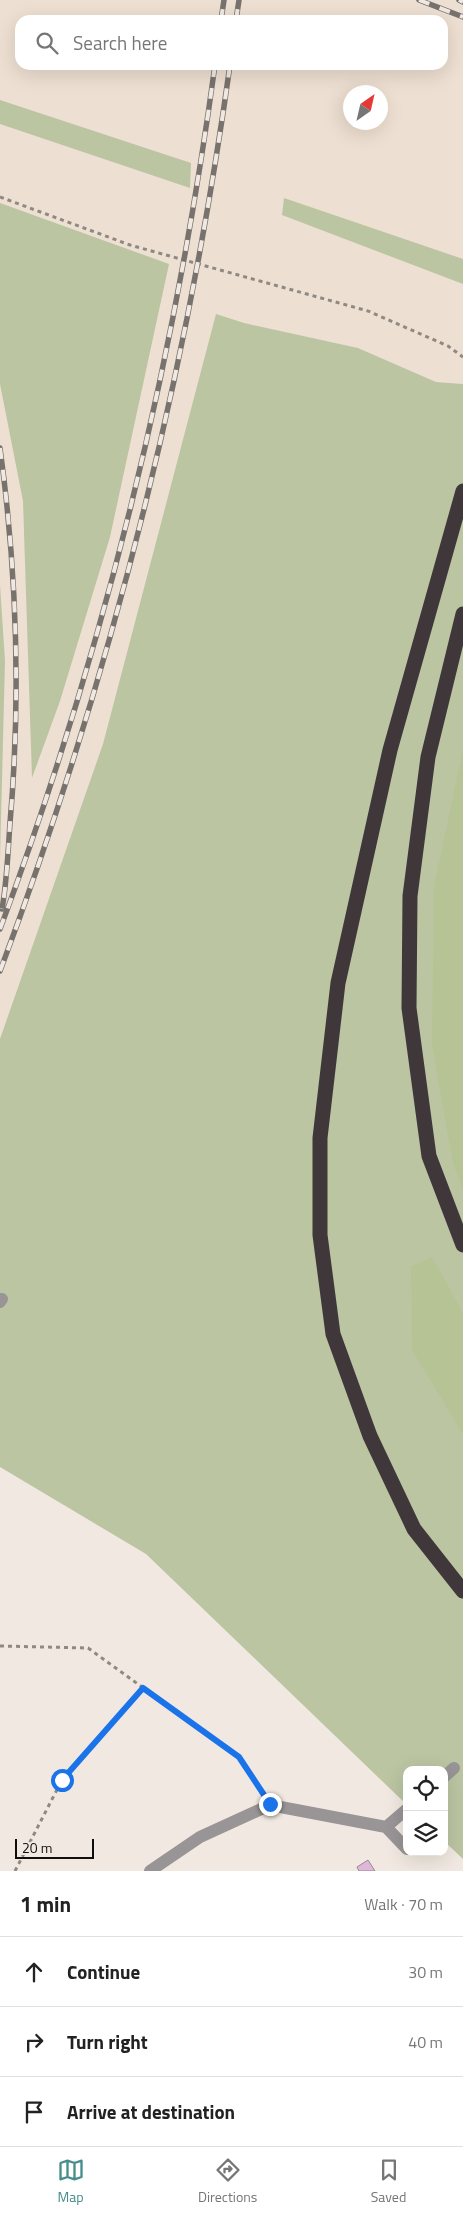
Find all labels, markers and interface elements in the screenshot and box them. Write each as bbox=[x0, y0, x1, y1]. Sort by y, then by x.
search box bbox=[15, 15, 448, 70]
text: Search here bbox=[73, 28, 167, 57]
icon: search bbox=[33, 29, 61, 57]
north arrow bbox=[343, 85, 388, 130]
map controls bbox=[403, 1766, 448, 1856]
button: locate bbox=[403, 1766, 448, 1811]
route start bbox=[51, 1769, 74, 1792]
route end bbox=[259, 1793, 282, 1816]
button: layers bbox=[403, 1811, 448, 1856]
scale bar bbox=[15, 1836, 94, 1859]
text: 20 m bbox=[22, 1837, 52, 1858]
text: 1 min bbox=[20, 1888, 71, 1920]
text: Walk · 70 m bbox=[364, 1892, 443, 1916]
text: Continue bbox=[67, 1957, 140, 1986]
icon: ahead bbox=[20, 1958, 48, 1986]
text: 30 m bbox=[408, 1960, 443, 1984]
text: Turn right bbox=[67, 2027, 148, 2056]
icon: right bbox=[20, 2028, 48, 2056]
text: 40 m bbox=[408, 2030, 443, 2054]
text: Arrive at destination bbox=[67, 2097, 235, 2126]
icon: arrive bbox=[20, 2098, 48, 2126]
tab: Map bbox=[57, 2156, 85, 2207]
tab: Directions bbox=[198, 2156, 257, 2207]
tab: Saved bbox=[371, 2156, 406, 2207]

